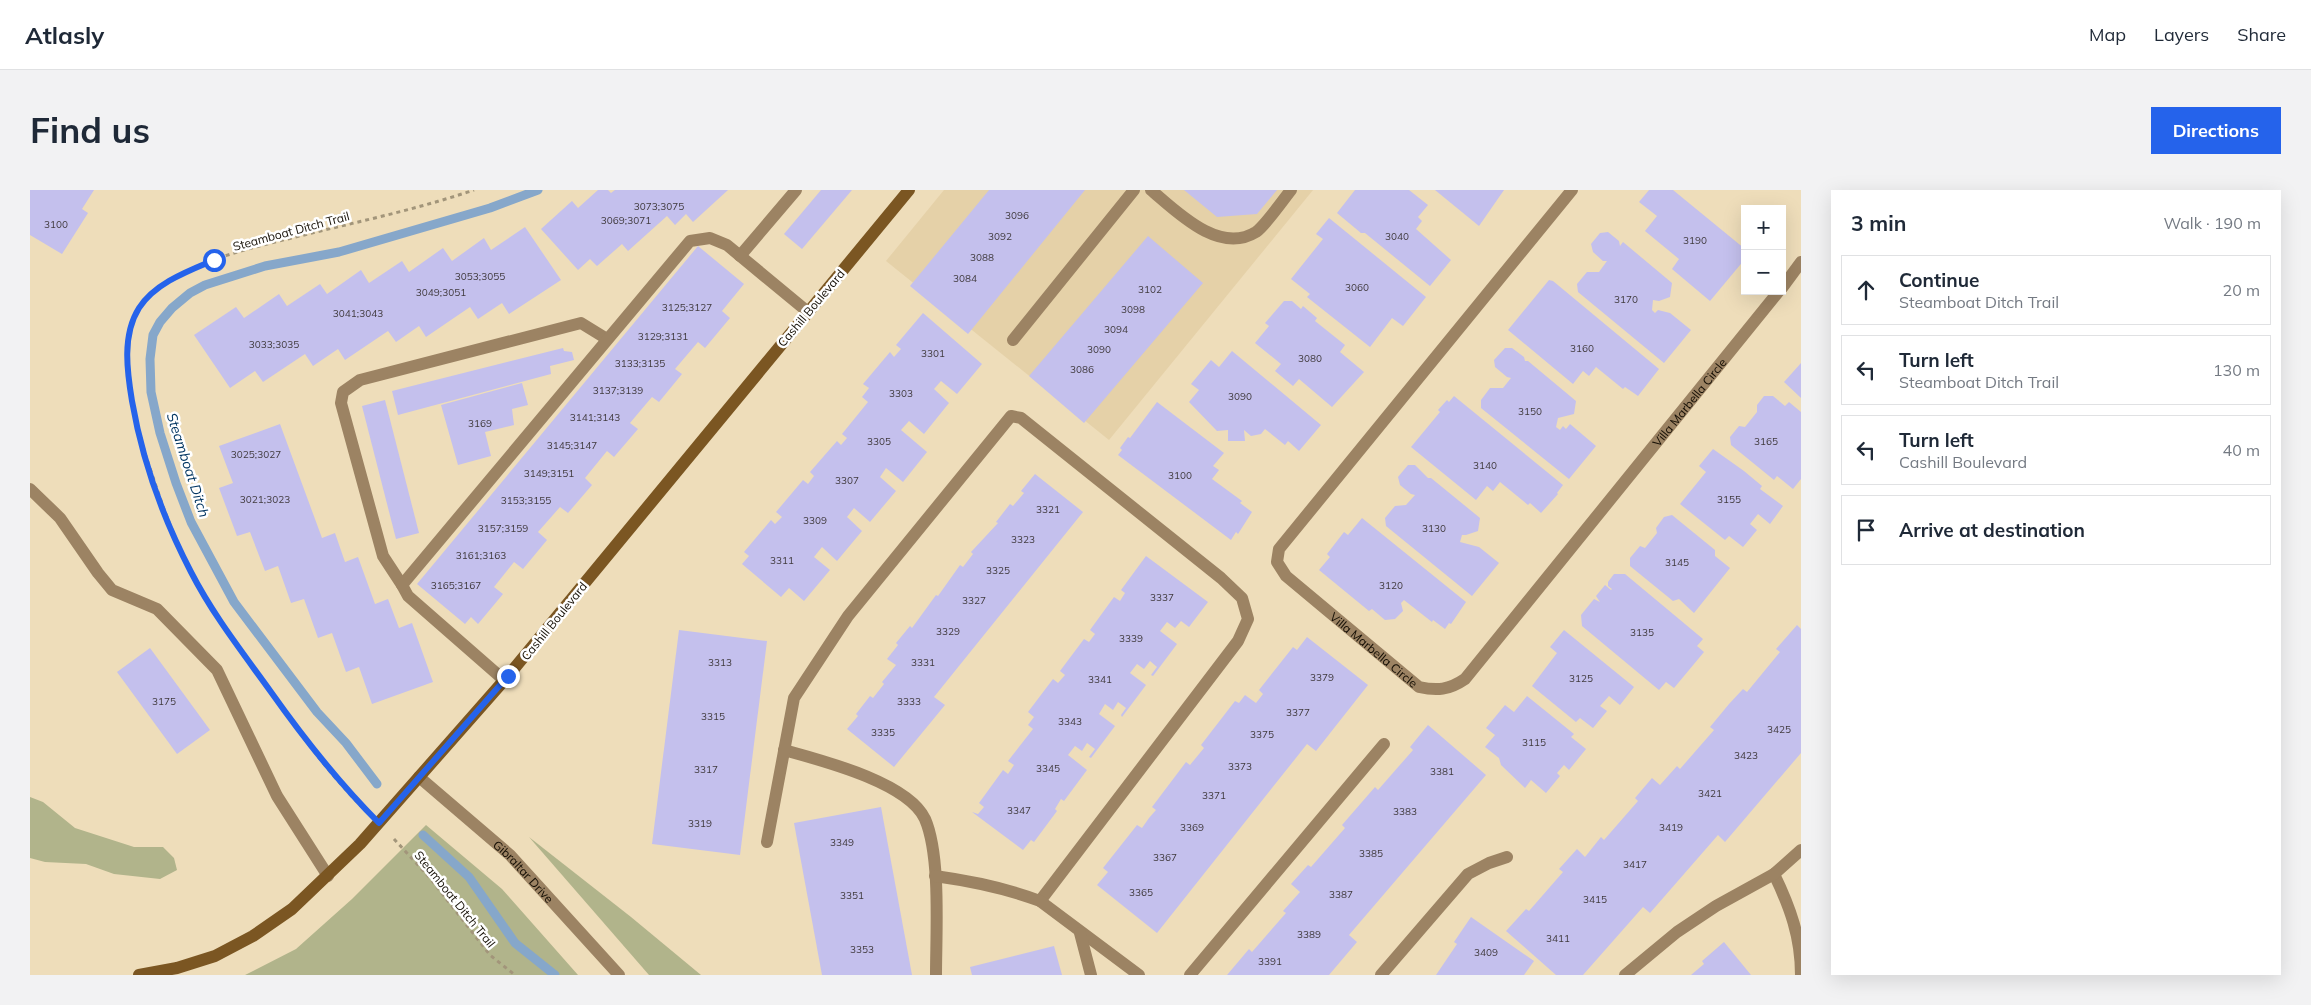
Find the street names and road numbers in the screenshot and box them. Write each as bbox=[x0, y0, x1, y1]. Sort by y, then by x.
street label: Steamboat Ditch Trail bbox=[231, 208, 351, 254]
street label: Cashill Boulevard bbox=[774, 266, 848, 350]
street label: Villa Marbella Circle bbox=[1649, 355, 1729, 449]
street label: Cashill Boulevard bbox=[518, 579, 590, 663]
street label: Villa Marbella Circle bbox=[1327, 609, 1421, 690]
street label: Gibraltar Drive bbox=[490, 837, 557, 906]
street label: Steamboat Ditch Trail bbox=[411, 848, 499, 950]

